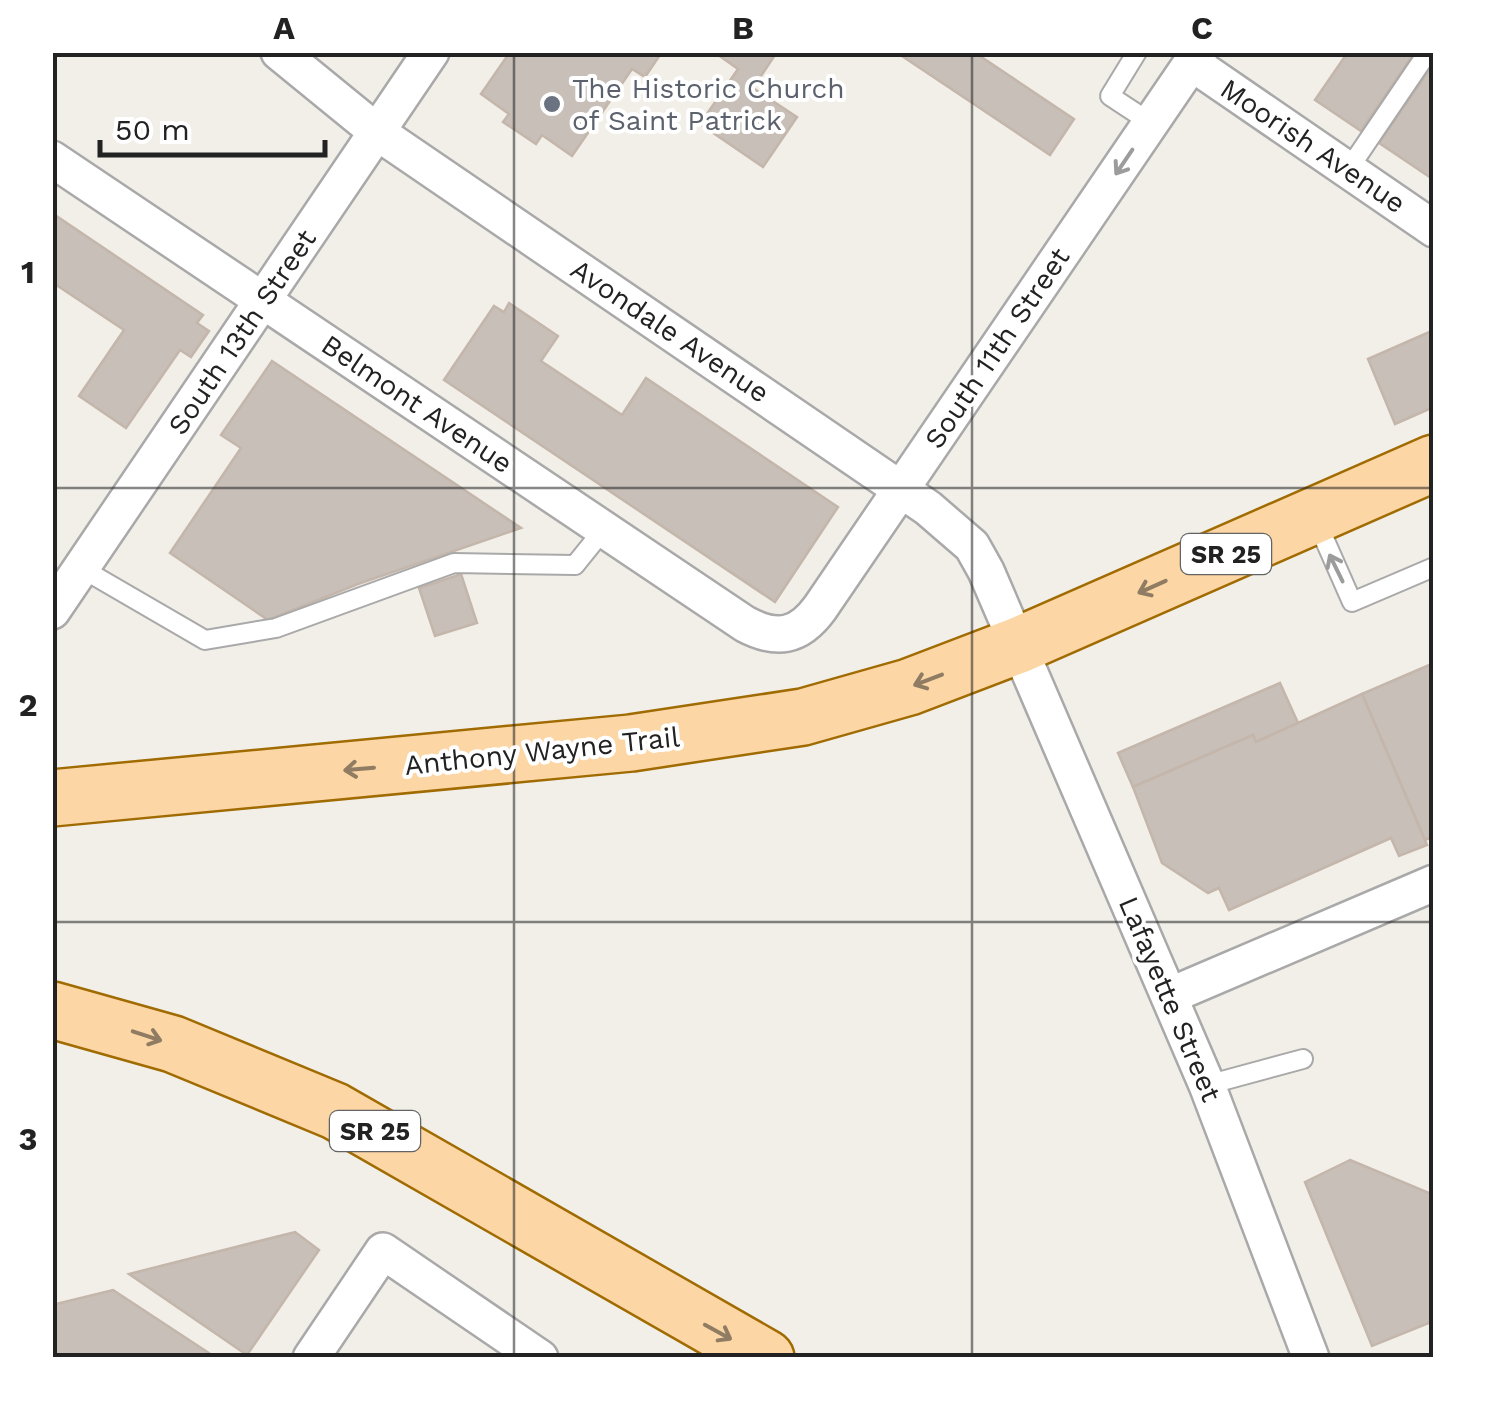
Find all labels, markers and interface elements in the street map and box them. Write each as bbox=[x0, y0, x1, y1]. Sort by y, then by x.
text: A bbox=[273, 9, 295, 47]
text: B bbox=[732, 9, 754, 47]
text: C bbox=[1191, 9, 1213, 47]
place label: The Historic Church of Saint Patrick bbox=[572, 72, 845, 137]
street label: Moorish Avenue bbox=[1214, 72, 1412, 220]
marker: The Historic Church of Saint Patrick bbox=[541, 93, 563, 115]
scale bar bbox=[100, 95, 325, 157]
text: 50 m bbox=[115, 112, 190, 147]
one-way arrow bbox=[1114, 148, 1135, 175]
street label: South 13th Street bbox=[161, 223, 323, 441]
street label: South 11th Street bbox=[918, 241, 1076, 455]
street label: Avondale Avenue bbox=[565, 252, 775, 410]
text: 1 bbox=[21, 253, 35, 291]
street label: Belmont Avenue bbox=[315, 328, 519, 480]
road number: SR 25 bbox=[1181, 534, 1271, 574]
one-way arrow bbox=[1325, 553, 1344, 583]
one-way arrow bbox=[1137, 579, 1168, 597]
one-way arrow bbox=[913, 672, 944, 690]
text: 2 bbox=[18, 686, 38, 724]
street label: Anthony Wayne Trail bbox=[403, 720, 682, 782]
one-way arrow bbox=[344, 759, 376, 778]
street label: Lafayette Street bbox=[1112, 892, 1228, 1107]
one-way arrow bbox=[130, 1028, 162, 1046]
road number: SR 25 bbox=[330, 1111, 420, 1151]
text: 3 bbox=[19, 1120, 37, 1158]
one-way arrow bbox=[703, 1323, 733, 1343]

